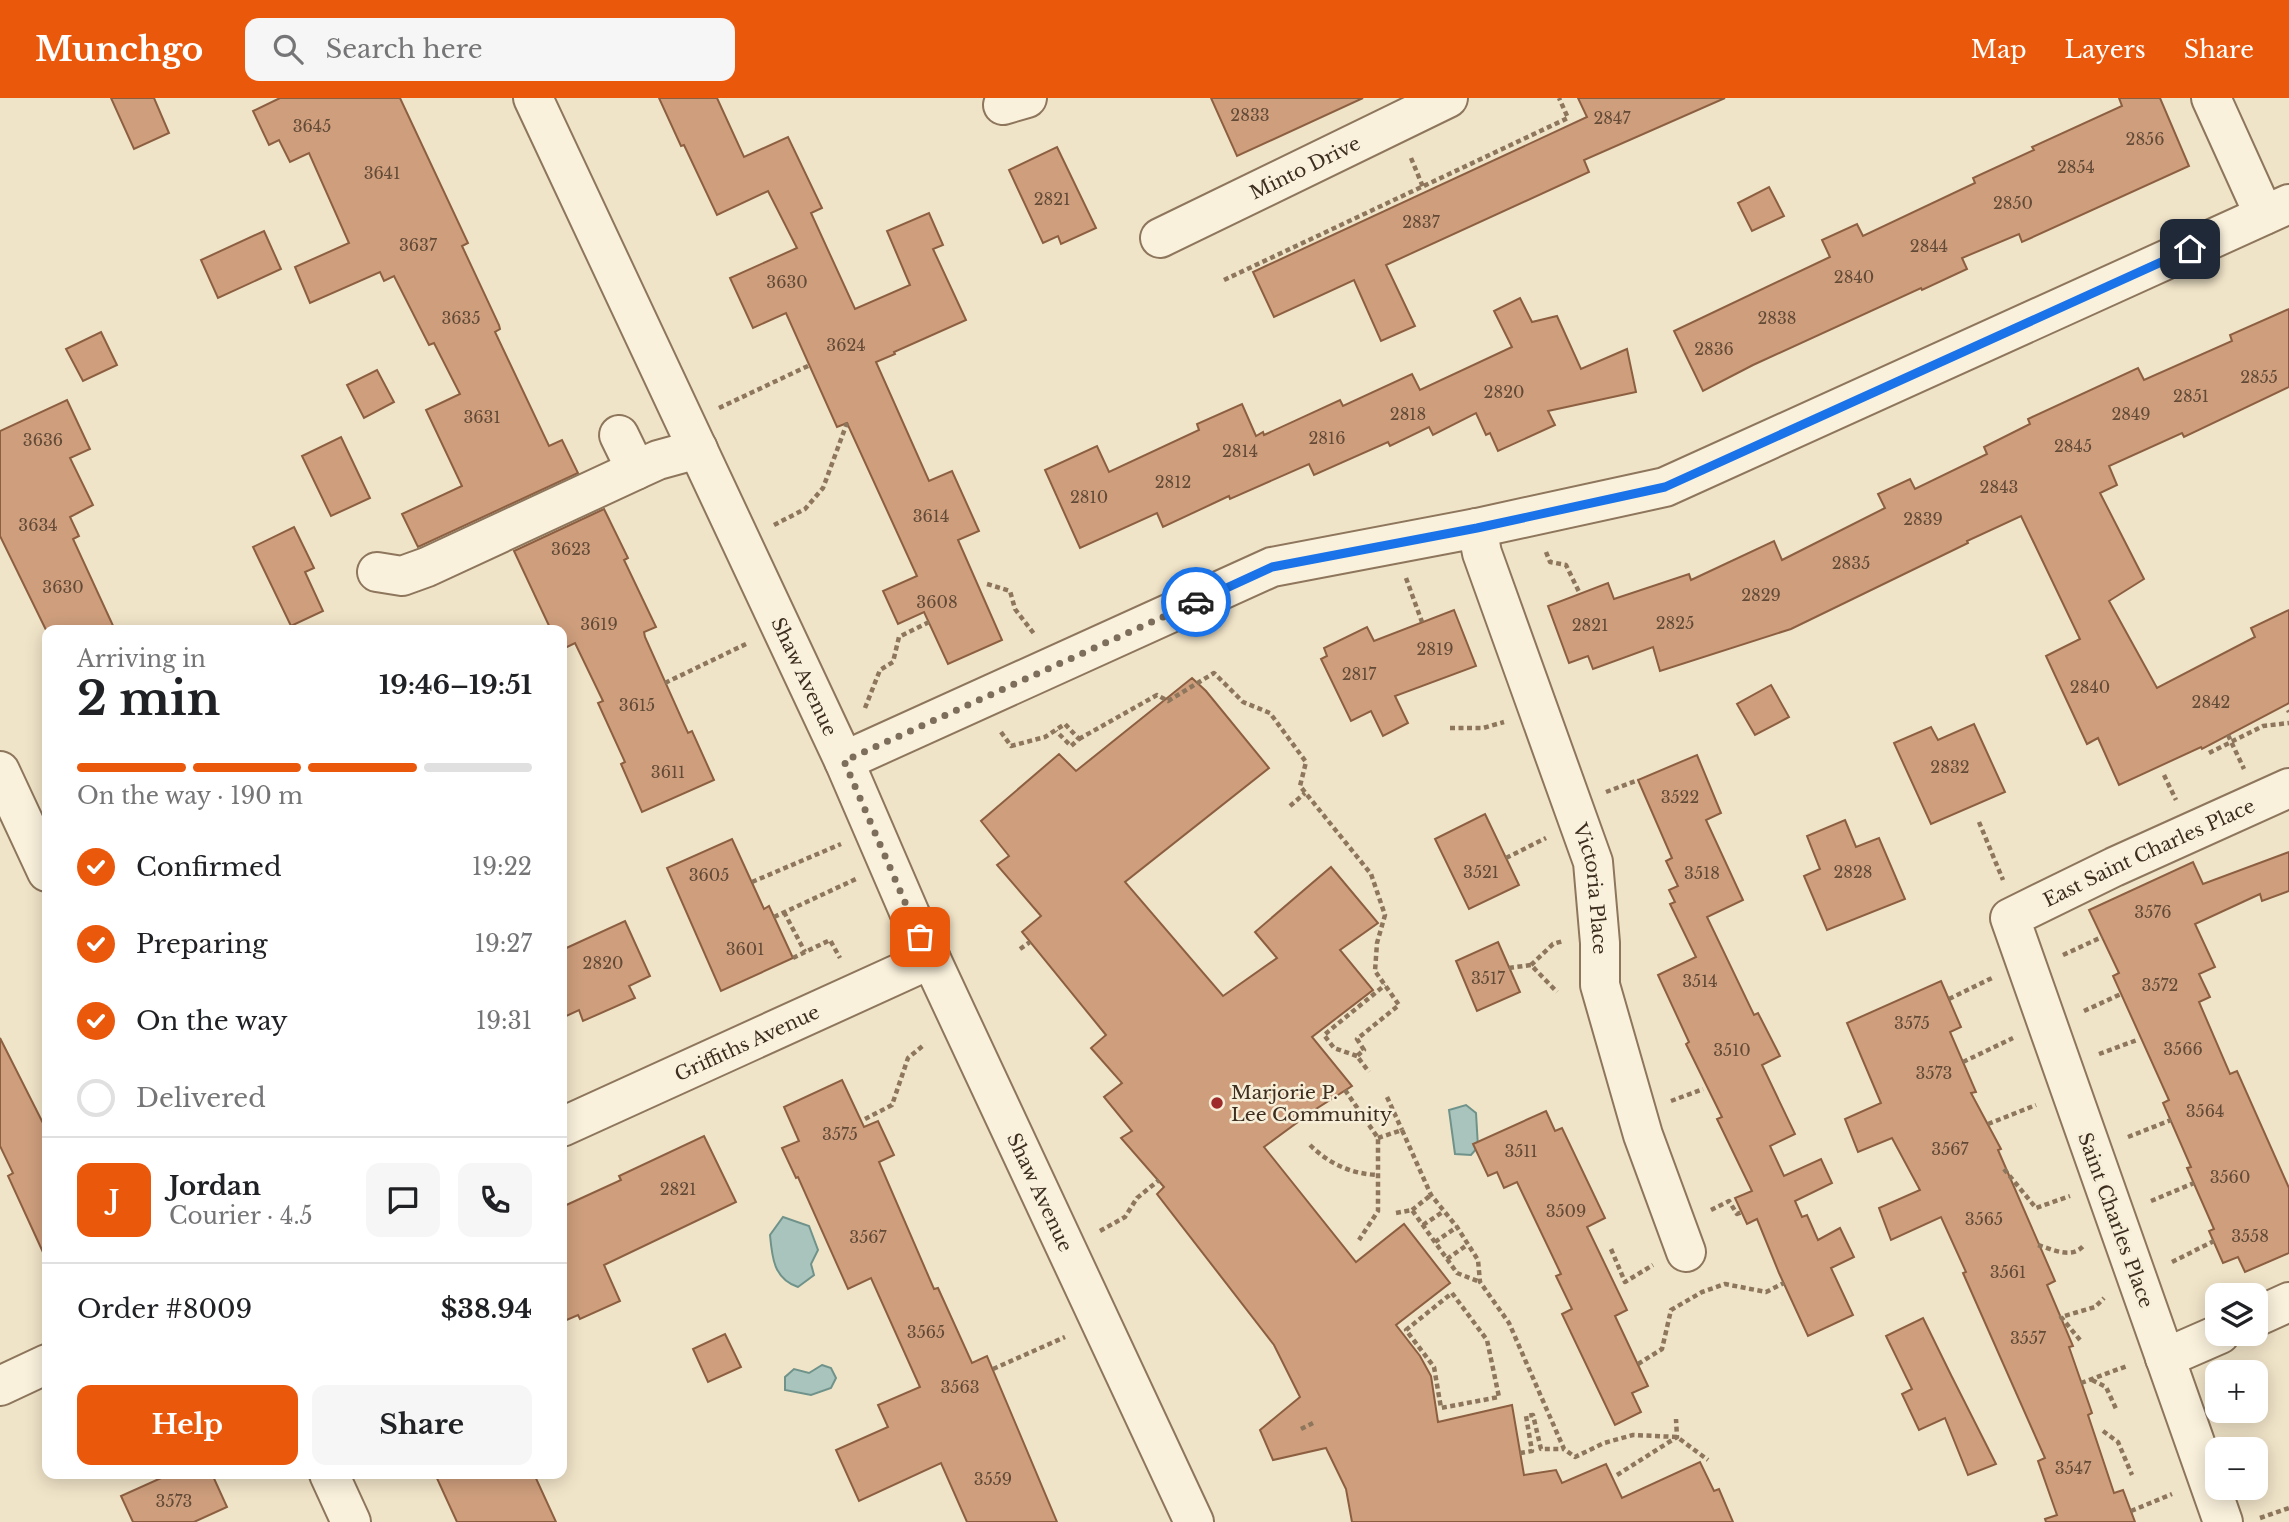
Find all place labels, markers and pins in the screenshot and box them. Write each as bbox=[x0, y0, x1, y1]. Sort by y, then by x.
pin bbox=[2160, 219, 2220, 279]
pin bbox=[890, 907, 950, 967]
place label: Marjorie P. Lee Community bbox=[1231, 1081, 1392, 1126]
marker: Marjorie P. Lee Community bbox=[1209, 1095, 1225, 1111]

